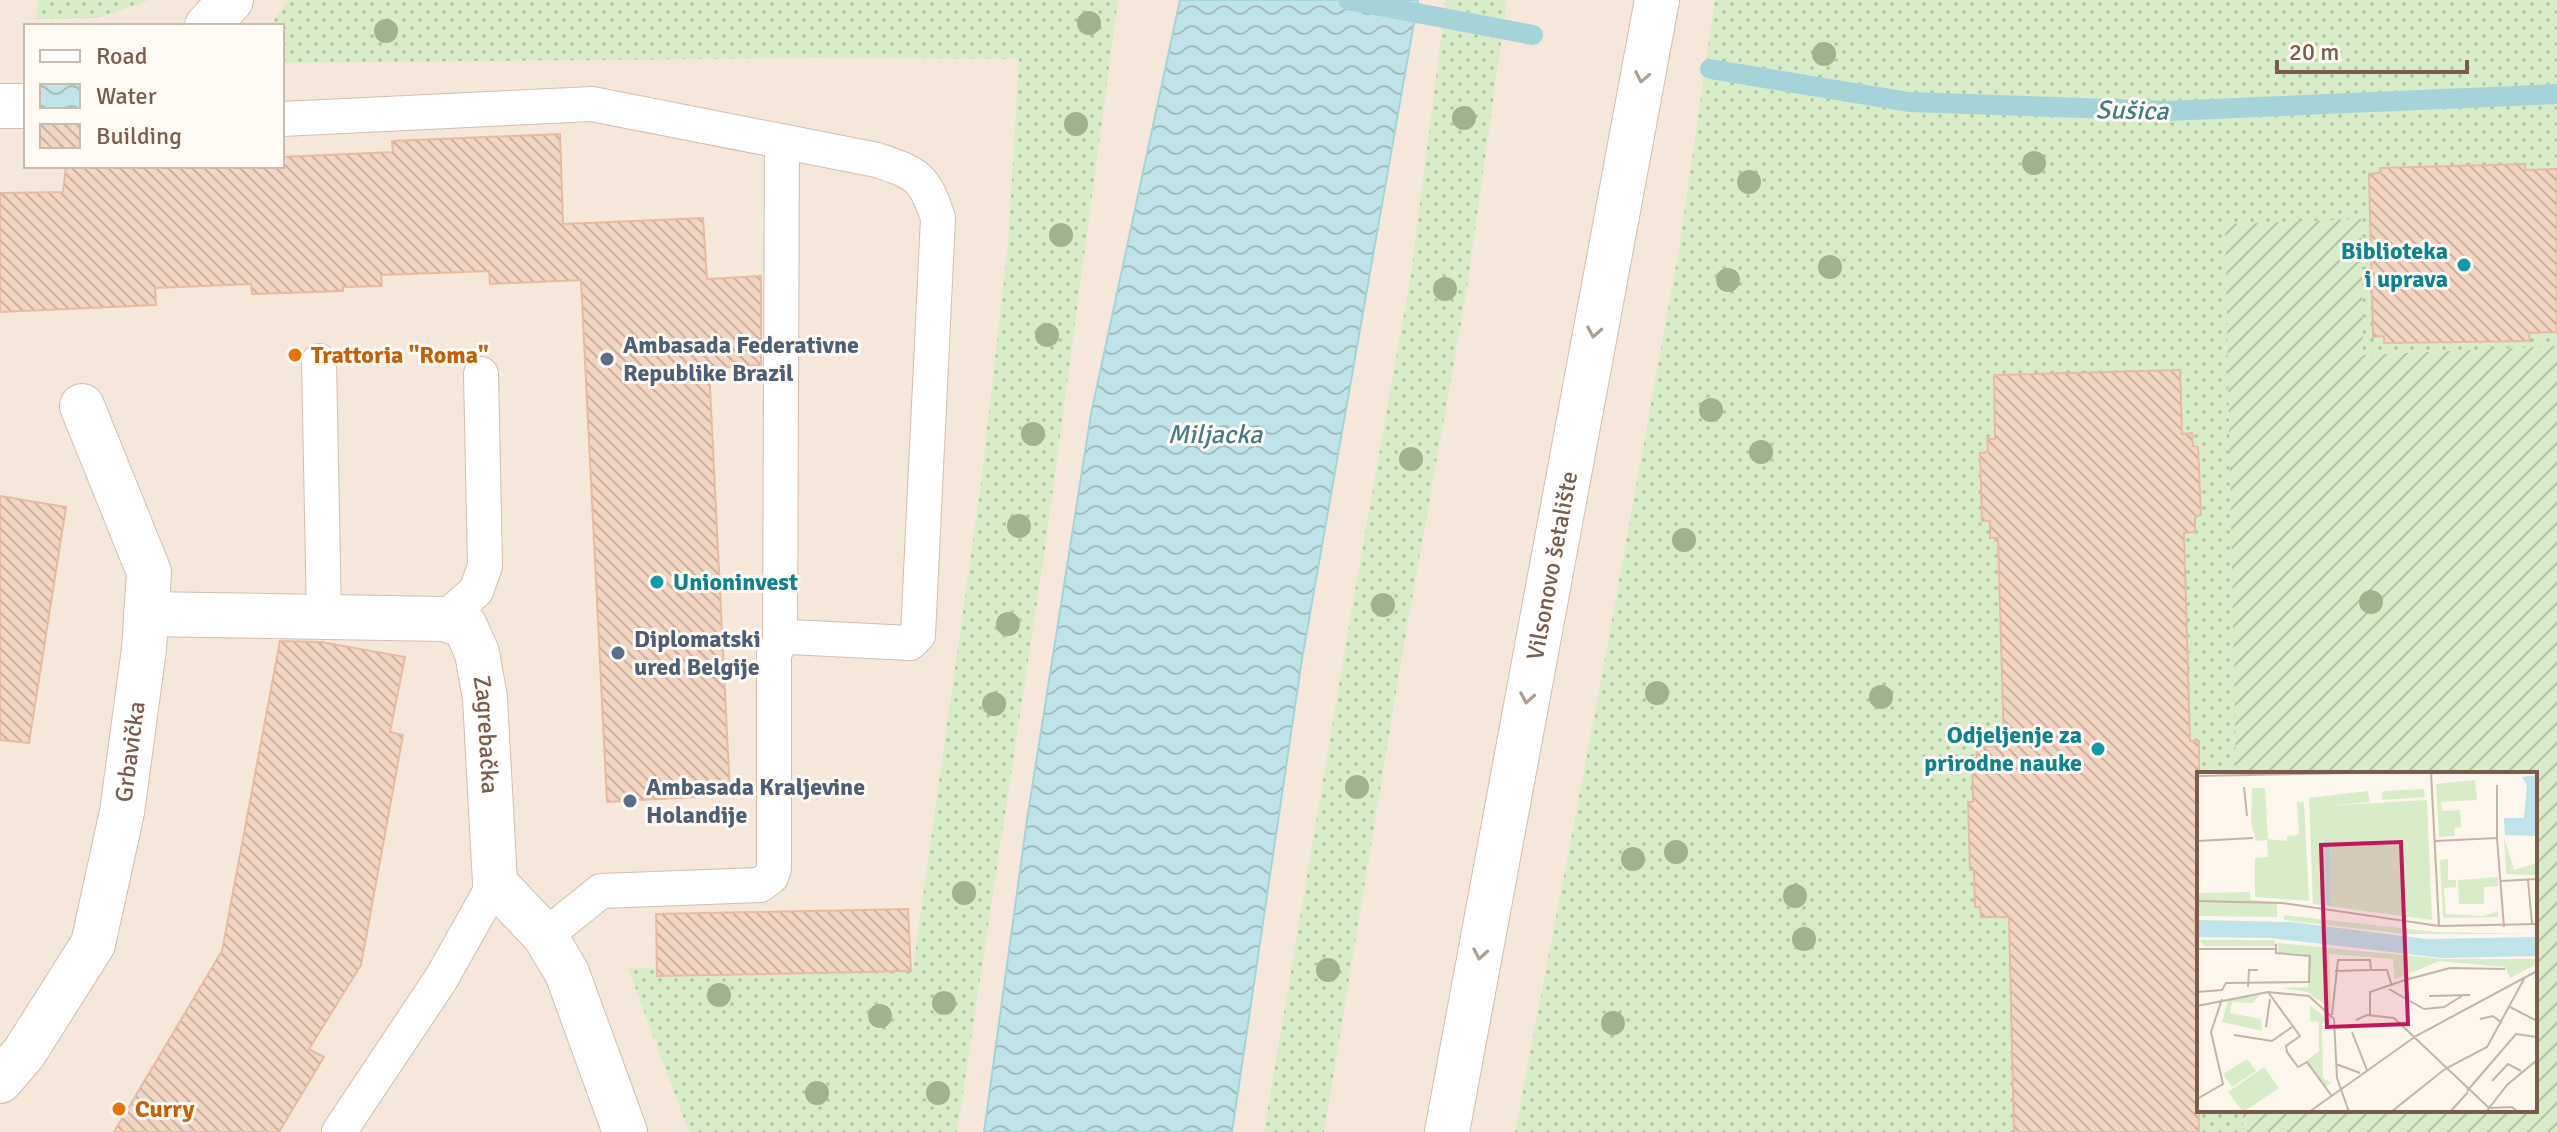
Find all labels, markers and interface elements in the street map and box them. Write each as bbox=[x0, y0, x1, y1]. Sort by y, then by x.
legend bbox=[24, 24, 284, 168]
scale bar bbox=[2277, 24, 2467, 74]
text: 20 m bbox=[2289, 37, 2339, 67]
text: Road bbox=[96, 41, 147, 71]
one-way arrow bbox=[1635, 70, 1652, 83]
text: Water bbox=[96, 81, 157, 111]
water label: Sušica bbox=[2095, 94, 2169, 128]
text: Building bbox=[96, 121, 182, 151]
place label: Biblioteka i uprava bbox=[2341, 236, 2448, 294]
marker: Biblioteka i uprava bbox=[2455, 256, 2473, 274]
one-way arrow bbox=[1587, 325, 1604, 339]
place label: Ambasada Federativne Republike Brazil bbox=[623, 330, 859, 388]
place label: Trattoria "Roma" bbox=[311, 340, 489, 370]
marker: Trattoria "Roma" bbox=[286, 346, 304, 364]
marker: Ambasada Federativne Republike Brazil bbox=[598, 350, 616, 368]
water label: Miljacka bbox=[1168, 419, 1263, 451]
street label: Vilsonovo šetalište bbox=[1520, 469, 1584, 662]
place label: Unioninvest bbox=[673, 567, 798, 597]
marker: Unioninvest bbox=[648, 573, 666, 591]
place label: Diplomatski ured Belgije bbox=[634, 624, 761, 682]
marker: Diplomatski ured Belgije bbox=[609, 644, 627, 662]
street label: Zagrebačka bbox=[466, 673, 505, 795]
one-way arrow bbox=[1520, 691, 1537, 705]
street label: Grbavička bbox=[109, 699, 152, 804]
place label: Odjeljenje za prirodne nauke bbox=[1924, 720, 2082, 778]
marker: Odjeljenje za prirodne nauke bbox=[2089, 740, 2107, 758]
place label: Ambasada Kraljevine Holandije bbox=[646, 772, 865, 830]
inset map bbox=[2197, 772, 2537, 1112]
marker: Ambasada Kraljevine Holandije bbox=[621, 792, 639, 810]
one-way arrow bbox=[1473, 947, 1490, 960]
place label: Curry bbox=[135, 1094, 195, 1124]
marker: Curry bbox=[110, 1100, 128, 1118]

